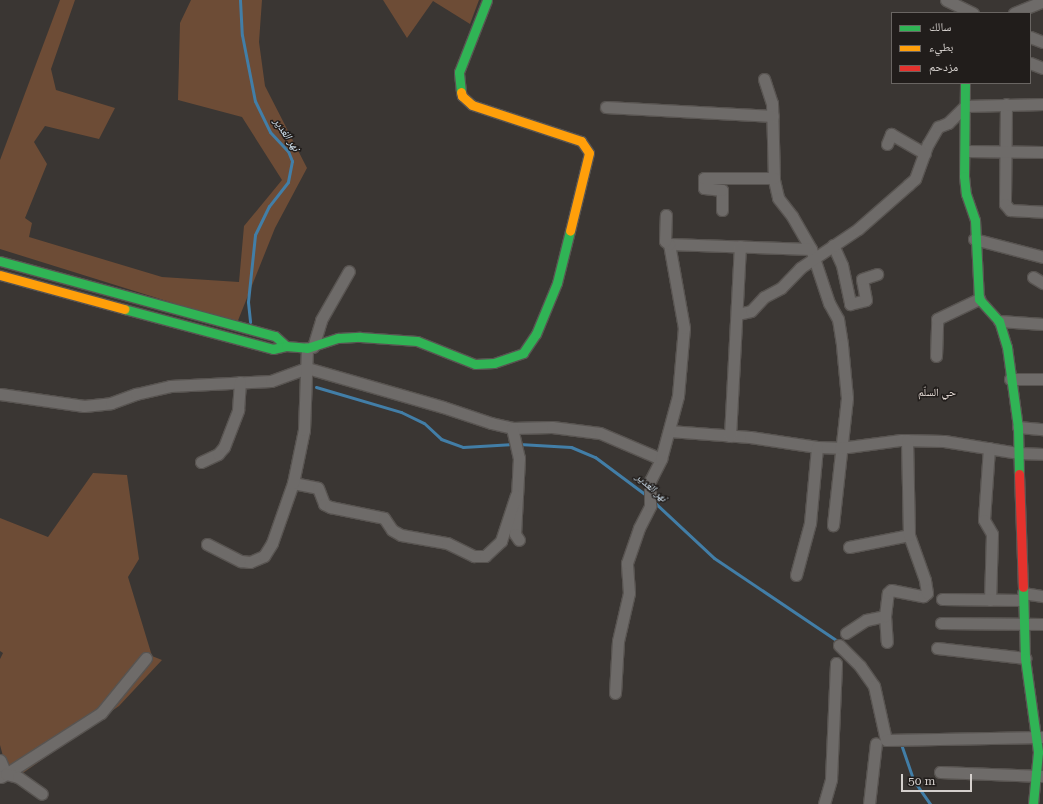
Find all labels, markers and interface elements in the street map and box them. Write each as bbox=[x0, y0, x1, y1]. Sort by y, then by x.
legend bbox=[891, 12, 1031, 84]
text: سالك bbox=[929, 20, 951, 34]
text: بطيء bbox=[929, 40, 953, 54]
text: مزدحم bbox=[929, 60, 958, 74]
water label: نهر الغدير bbox=[270, 116, 302, 154]
district label: حي السلّم bbox=[918, 386, 956, 400]
water label: نهر الغدير bbox=[633, 471, 669, 505]
scale bar bbox=[903, 766, 974, 792]
text: 50 m bbox=[908, 774, 935, 788]

